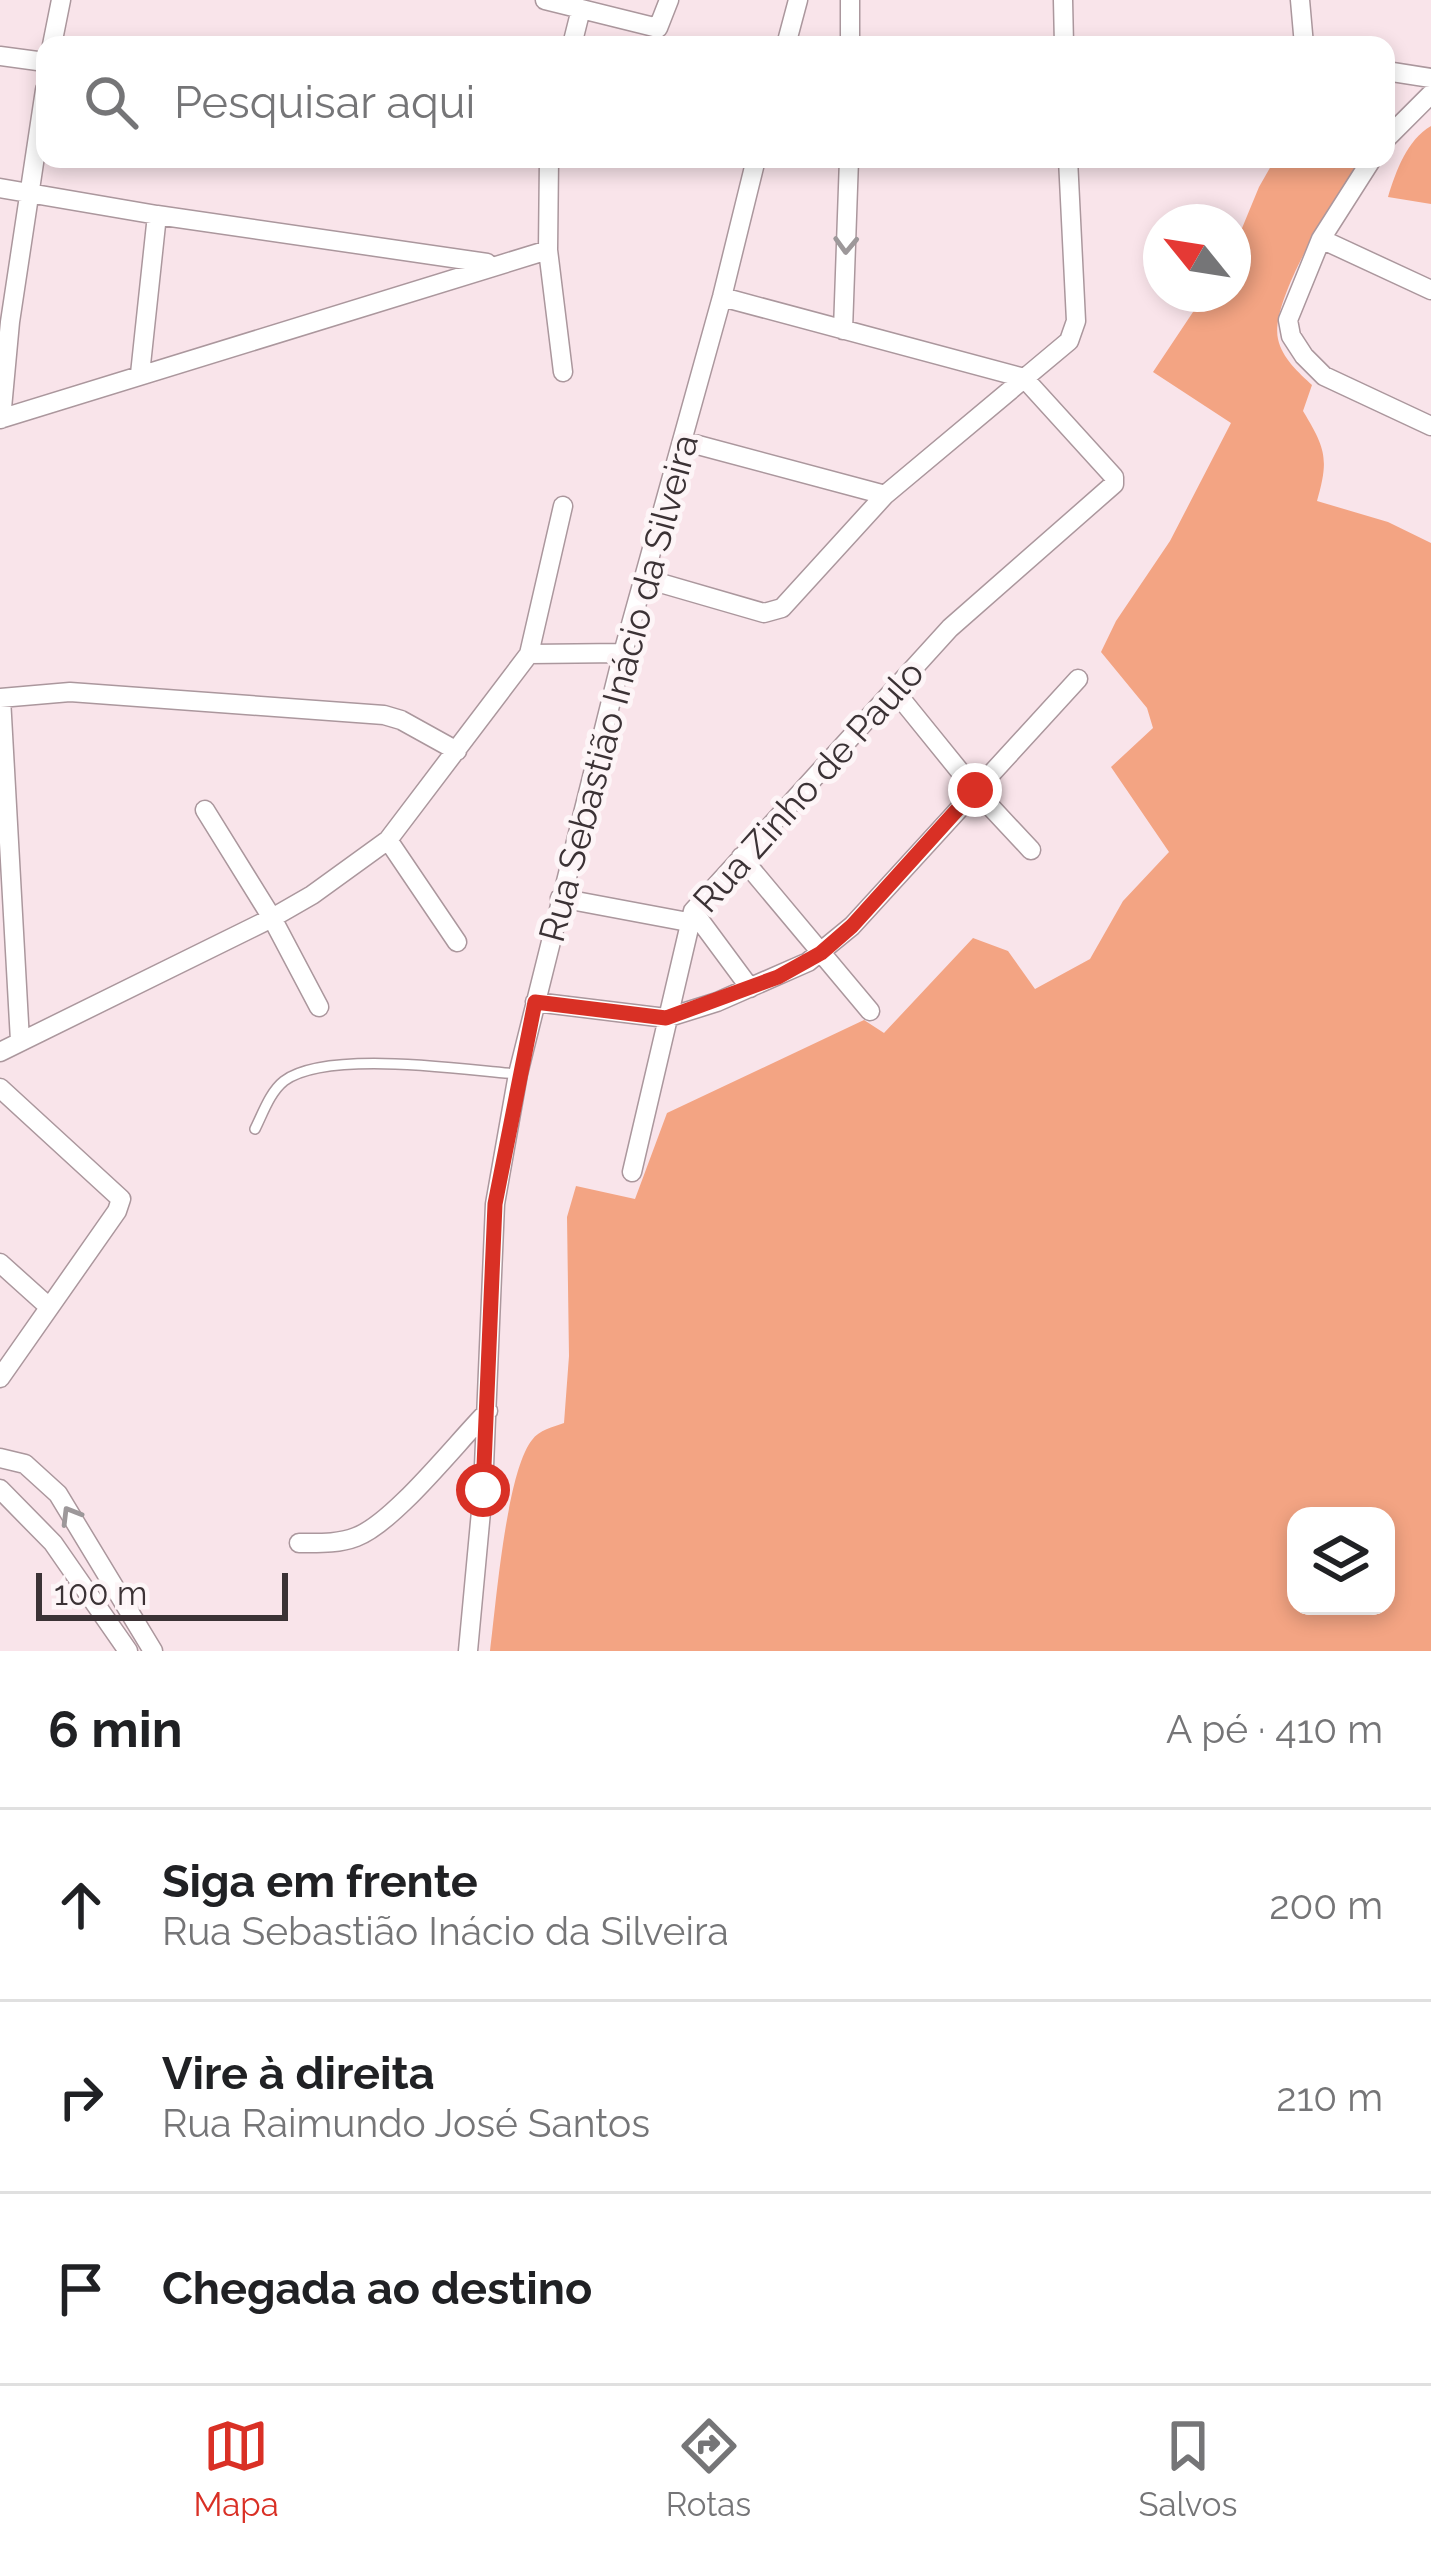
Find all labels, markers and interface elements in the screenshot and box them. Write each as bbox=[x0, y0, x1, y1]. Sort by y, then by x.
search box bbox=[36, 36, 1395, 168]
icon: search bbox=[78, 69, 144, 135]
text: Pesquisar aqui bbox=[174, 76, 475, 129]
north arrow bbox=[1143, 204, 1251, 312]
one-way arrow bbox=[833, 236, 859, 255]
street label: Rua Sebastião Inácio da Silveira bbox=[530, 430, 706, 946]
street label: Rua Zinho de Paulo bbox=[684, 652, 932, 920]
route end bbox=[948, 763, 1002, 817]
route start bbox=[456, 1463, 510, 1517]
one-way arrow bbox=[62, 1506, 84, 1528]
map controls bbox=[1287, 1507, 1395, 1615]
button: layers bbox=[1287, 1507, 1395, 1615]
scale bar bbox=[36, 1567, 288, 1620]
text: 100 m bbox=[54, 1574, 147, 1613]
text: 6 min bbox=[48, 1699, 183, 1759]
text: A pé · 410 m bbox=[1166, 1706, 1383, 1752]
text: Siga em frente bbox=[162, 1855, 478, 1908]
icon: ahead bbox=[48, 1872, 114, 1938]
text: 200 m bbox=[1269, 1882, 1383, 1928]
text: Rua Sebastião Inácio da Silveira bbox=[162, 1908, 729, 1954]
text: Vire à direita bbox=[162, 2047, 435, 2100]
icon: right bbox=[48, 2064, 114, 2130]
text: 210 m bbox=[1276, 2074, 1383, 2120]
text: Rua Raimundo José Santos bbox=[162, 2100, 650, 2146]
icon: arrive bbox=[48, 2256, 114, 2322]
text: Chegada ao destino bbox=[162, 2262, 592, 2315]
tab: Mapa bbox=[194, 2413, 279, 2524]
tab: Rotas bbox=[666, 2413, 751, 2524]
tab: Salvos bbox=[1138, 2413, 1237, 2524]

